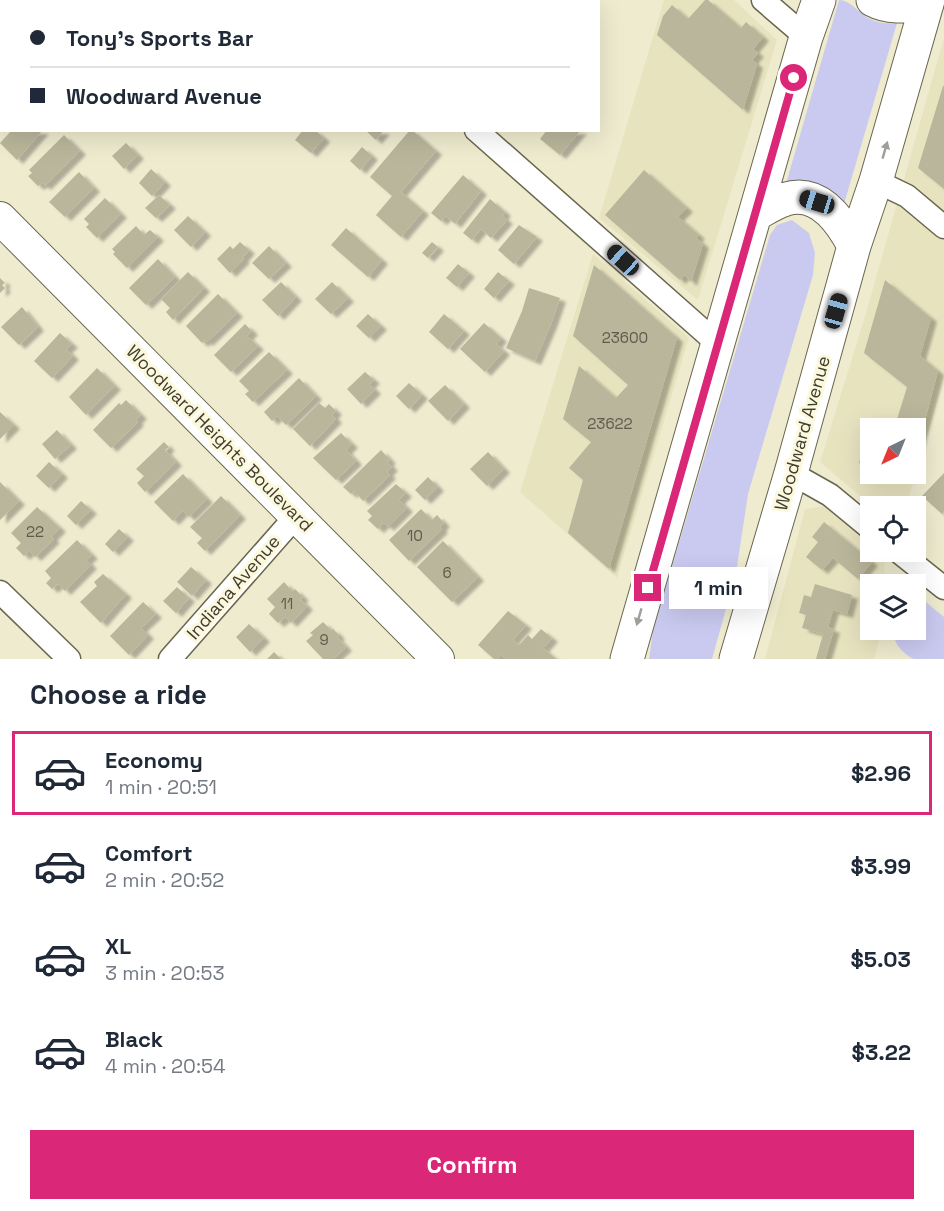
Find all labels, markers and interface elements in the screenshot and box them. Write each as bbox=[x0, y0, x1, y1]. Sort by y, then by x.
text: Tony's Sports Bar bbox=[66, 24, 253, 52]
route start bbox=[780, 64, 807, 91]
text: Woodward Avenue bbox=[66, 82, 262, 110]
one-way arrow bbox=[881, 141, 890, 159]
car bbox=[797, 188, 837, 216]
car bbox=[604, 241, 642, 279]
car bbox=[822, 291, 850, 331]
house number: 23600 bbox=[602, 328, 648, 347]
street label: Woodward Heights Boulevard bbox=[122, 340, 318, 536]
street label: Woodward Avenue bbox=[769, 353, 835, 513]
house number: 23622 bbox=[587, 414, 633, 433]
north arrow bbox=[860, 418, 926, 484]
map controls bbox=[860, 418, 926, 640]
button: locate bbox=[860, 496, 926, 562]
house number: 22 bbox=[26, 522, 44, 541]
house number: 10 bbox=[407, 526, 423, 545]
street label: Indiana Avenue bbox=[181, 530, 285, 644]
house number: 6 bbox=[442, 563, 452, 582]
callout: 1 min bbox=[669, 567, 768, 609]
route end bbox=[634, 574, 661, 601]
button: layers bbox=[860, 574, 926, 640]
text: 1 min bbox=[694, 575, 743, 601]
house number: 11 bbox=[281, 594, 293, 613]
one-way arrow bbox=[634, 608, 643, 626]
house number: 9 bbox=[319, 630, 329, 649]
text: Choose a ride bbox=[30, 677, 207, 712]
icon: car bbox=[33, 746, 87, 800]
text: Economy bbox=[105, 746, 203, 774]
text: $2.96 bbox=[851, 759, 911, 787]
text: 1 min · 20:51 bbox=[105, 774, 217, 800]
icon: car bbox=[33, 839, 87, 893]
text: Comfort bbox=[105, 839, 193, 867]
text: $3.99 bbox=[851, 852, 911, 880]
text: 2 min · 20:52 bbox=[105, 867, 224, 893]
icon: car bbox=[33, 932, 87, 986]
text: XL bbox=[105, 932, 131, 960]
text: $5.03 bbox=[851, 945, 911, 973]
text: 3 min · 20:53 bbox=[105, 960, 225, 986]
icon: car bbox=[33, 1025, 87, 1079]
text: Black bbox=[105, 1025, 163, 1053]
text: $3.22 bbox=[852, 1038, 911, 1066]
text: 4 min · 20:54 bbox=[105, 1053, 225, 1079]
button: Confirm bbox=[30, 1130, 914, 1199]

